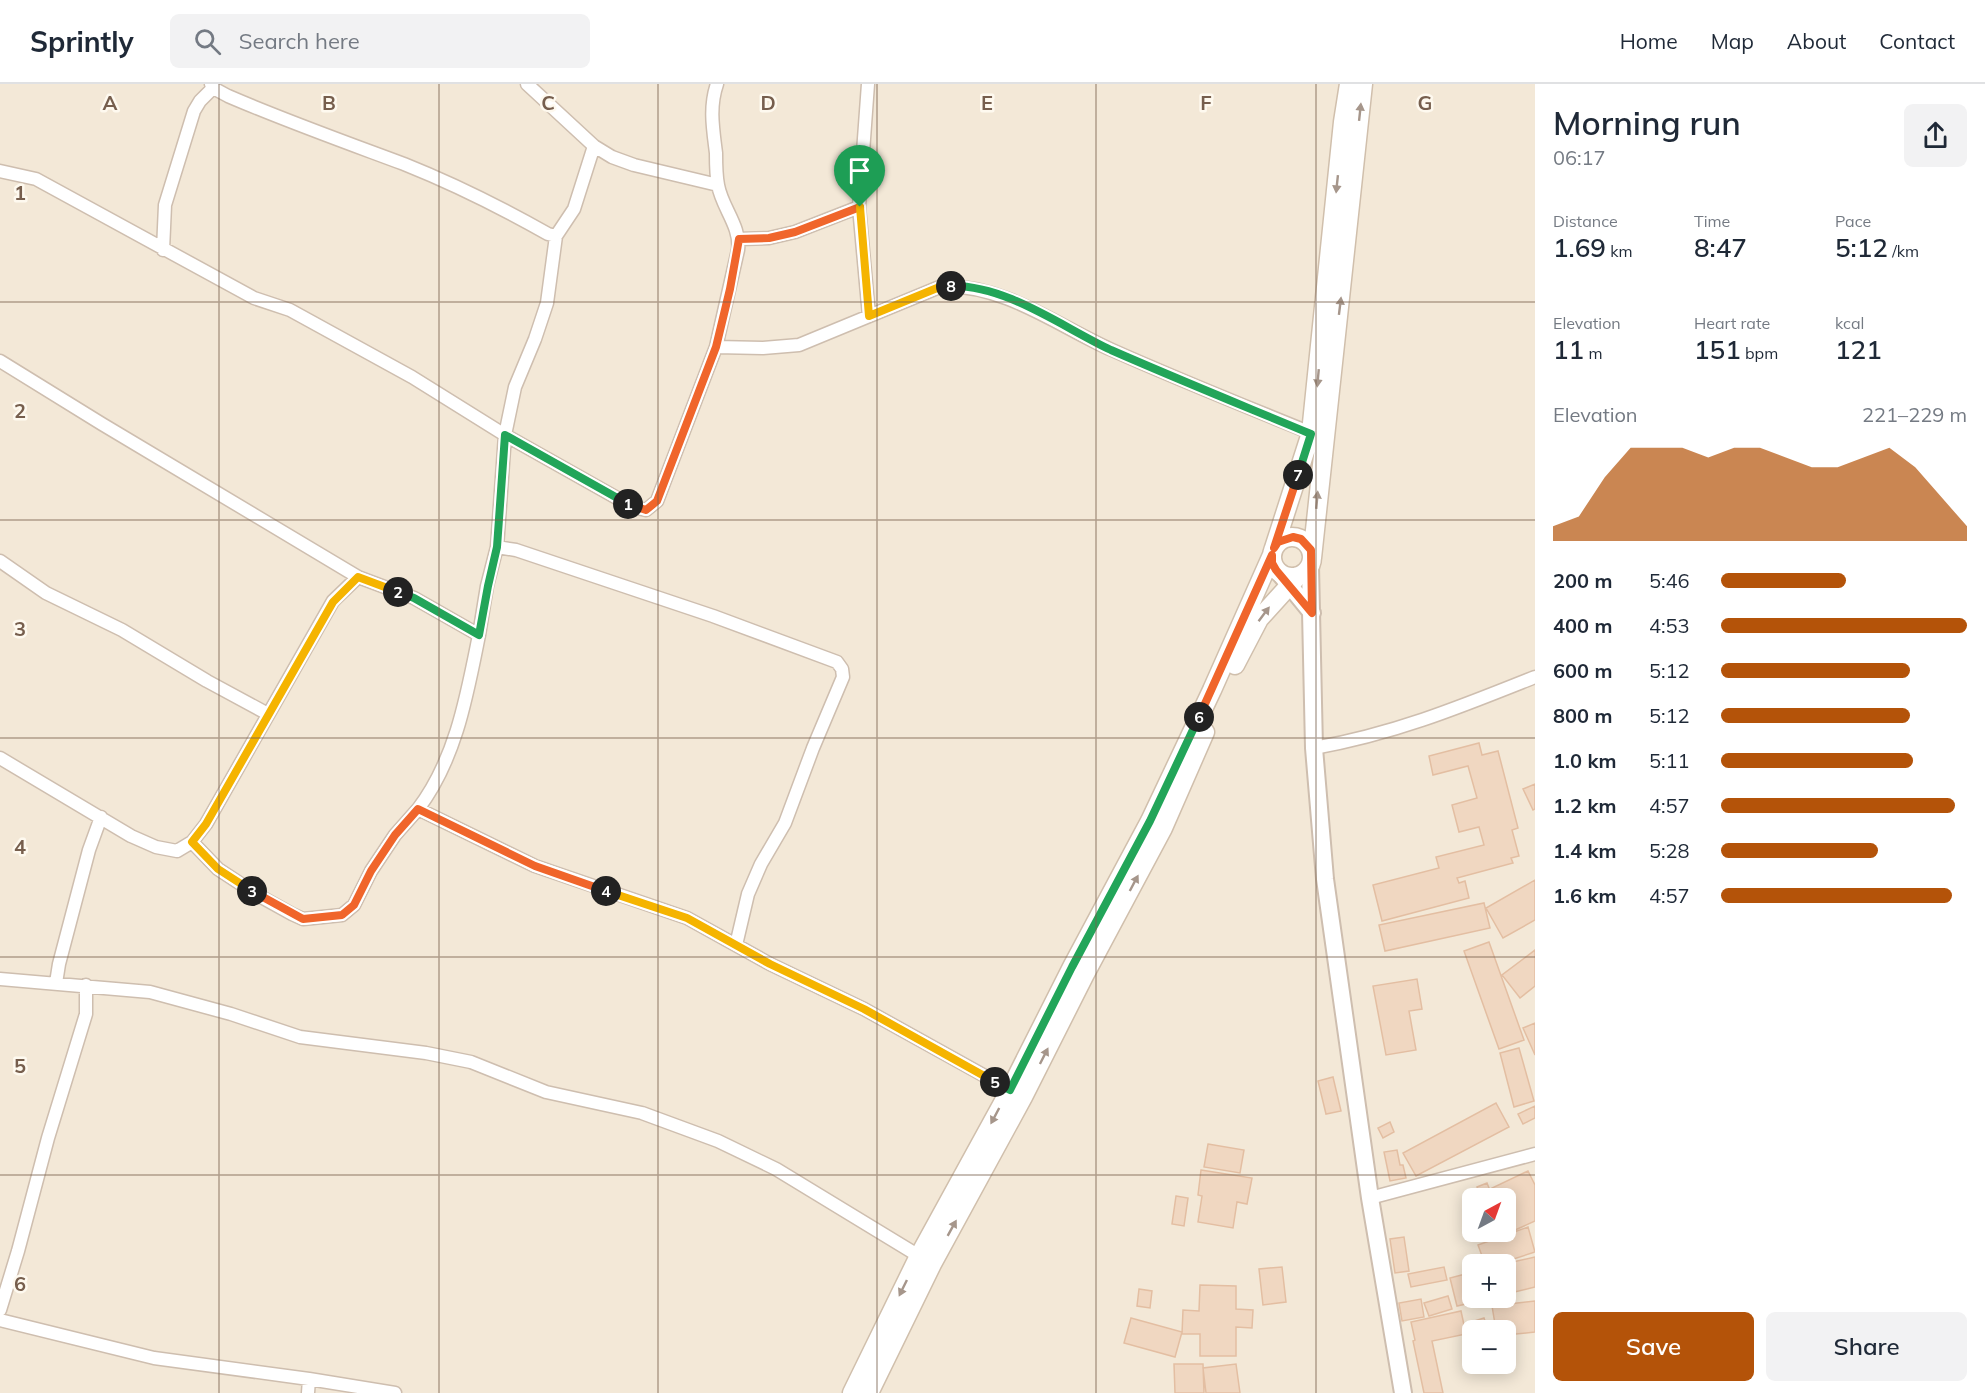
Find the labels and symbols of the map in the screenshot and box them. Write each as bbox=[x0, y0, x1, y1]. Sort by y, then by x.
text: A bbox=[103, 90, 118, 115]
text: B bbox=[322, 90, 336, 115]
text: C bbox=[541, 90, 555, 115]
text: D bbox=[760, 90, 776, 115]
text: E bbox=[981, 90, 993, 115]
text: F bbox=[1200, 90, 1212, 115]
text: G bbox=[1418, 90, 1432, 115]
one-way arrow bbox=[1355, 103, 1365, 122]
pin bbox=[834, 145, 885, 207]
one-way arrow bbox=[1332, 174, 1342, 193]
text: 1 bbox=[14, 180, 26, 205]
pin: 8 bbox=[936, 271, 966, 301]
one-way arrow bbox=[1335, 297, 1344, 316]
one-way arrow bbox=[1313, 368, 1322, 387]
text: 2 bbox=[14, 398, 26, 423]
pin: 7 bbox=[1283, 460, 1313, 490]
pin: 1 bbox=[613, 489, 643, 519]
one-way arrow bbox=[1312, 490, 1322, 509]
pin: 2 bbox=[383, 577, 413, 607]
one-way arrow bbox=[1257, 606, 1269, 621]
text: 3 bbox=[14, 616, 26, 641]
pin: 6 bbox=[1184, 702, 1214, 732]
text: 4 bbox=[14, 834, 26, 859]
one-way arrow bbox=[1129, 875, 1139, 892]
pin: 3 bbox=[237, 876, 267, 906]
pin: 4 bbox=[591, 876, 621, 906]
one-way arrow bbox=[1039, 1048, 1048, 1065]
text: 5 bbox=[14, 1053, 26, 1078]
pin: 5 bbox=[980, 1067, 1010, 1097]
one-way arrow bbox=[990, 1108, 1000, 1125]
north arrow bbox=[1462, 1188, 1516, 1242]
one-way arrow bbox=[947, 1220, 957, 1237]
text: 6 bbox=[14, 1271, 26, 1296]
one-way arrow bbox=[899, 1280, 908, 1297]

